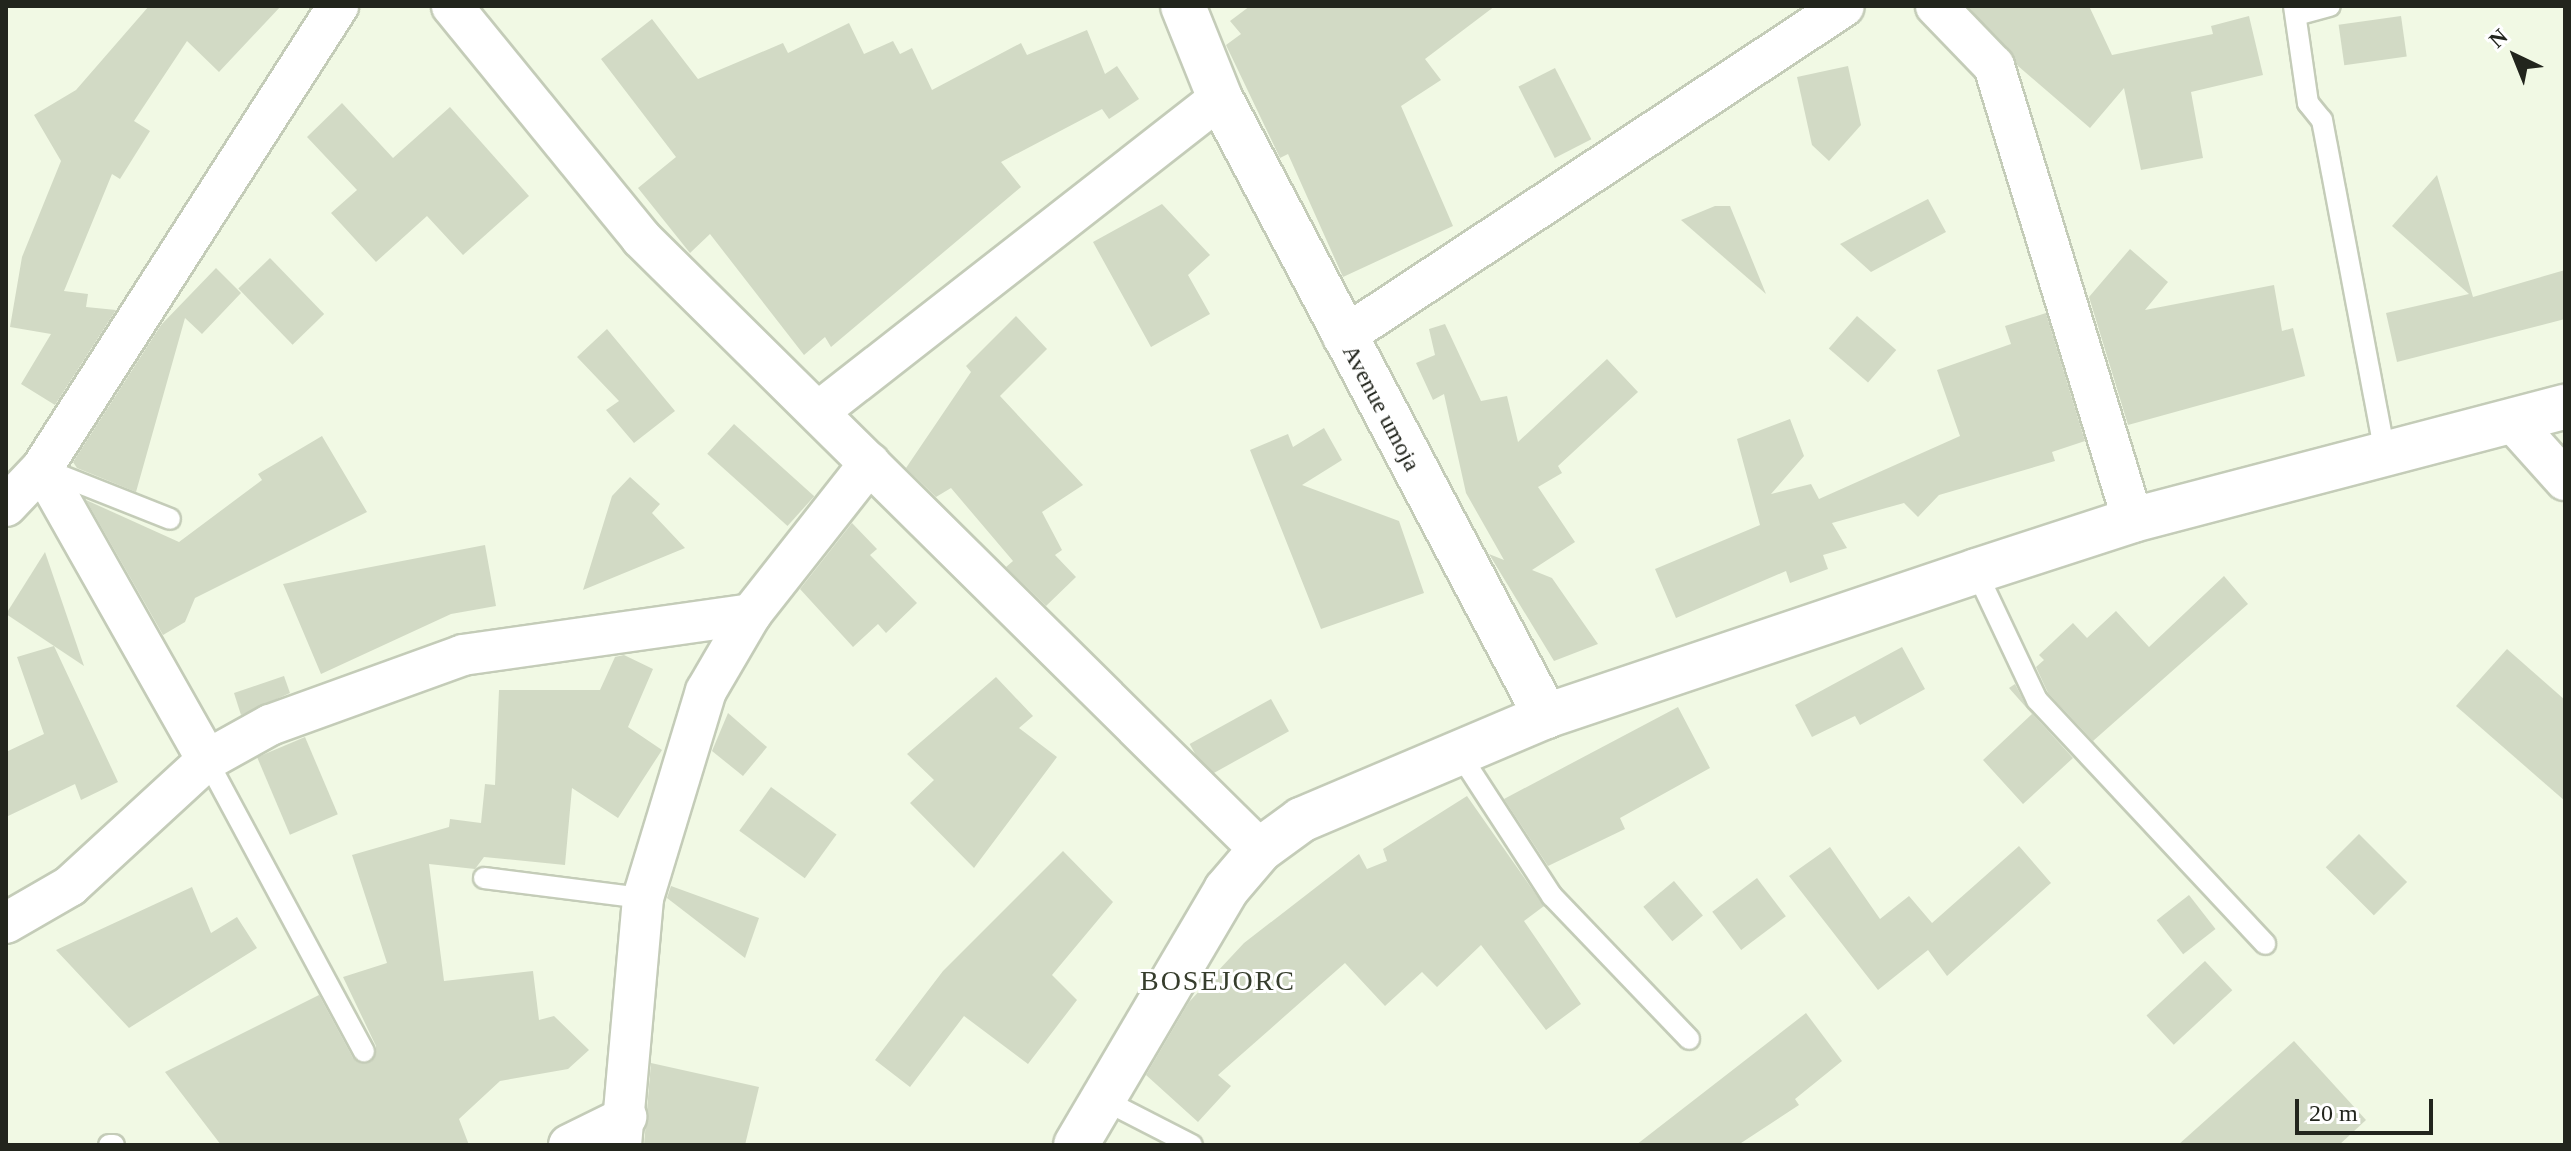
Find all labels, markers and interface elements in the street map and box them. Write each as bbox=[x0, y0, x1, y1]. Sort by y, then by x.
north arrow bbox=[2475, 16, 2555, 96]
text: N bbox=[2484, 24, 2513, 53]
street label: Avenue umoja bbox=[1336, 340, 1426, 476]
district label: BOSEJORC bbox=[1140, 964, 1296, 998]
scale bar bbox=[2299, 1083, 2437, 1133]
text: 20 m bbox=[2309, 1100, 2358, 1126]

